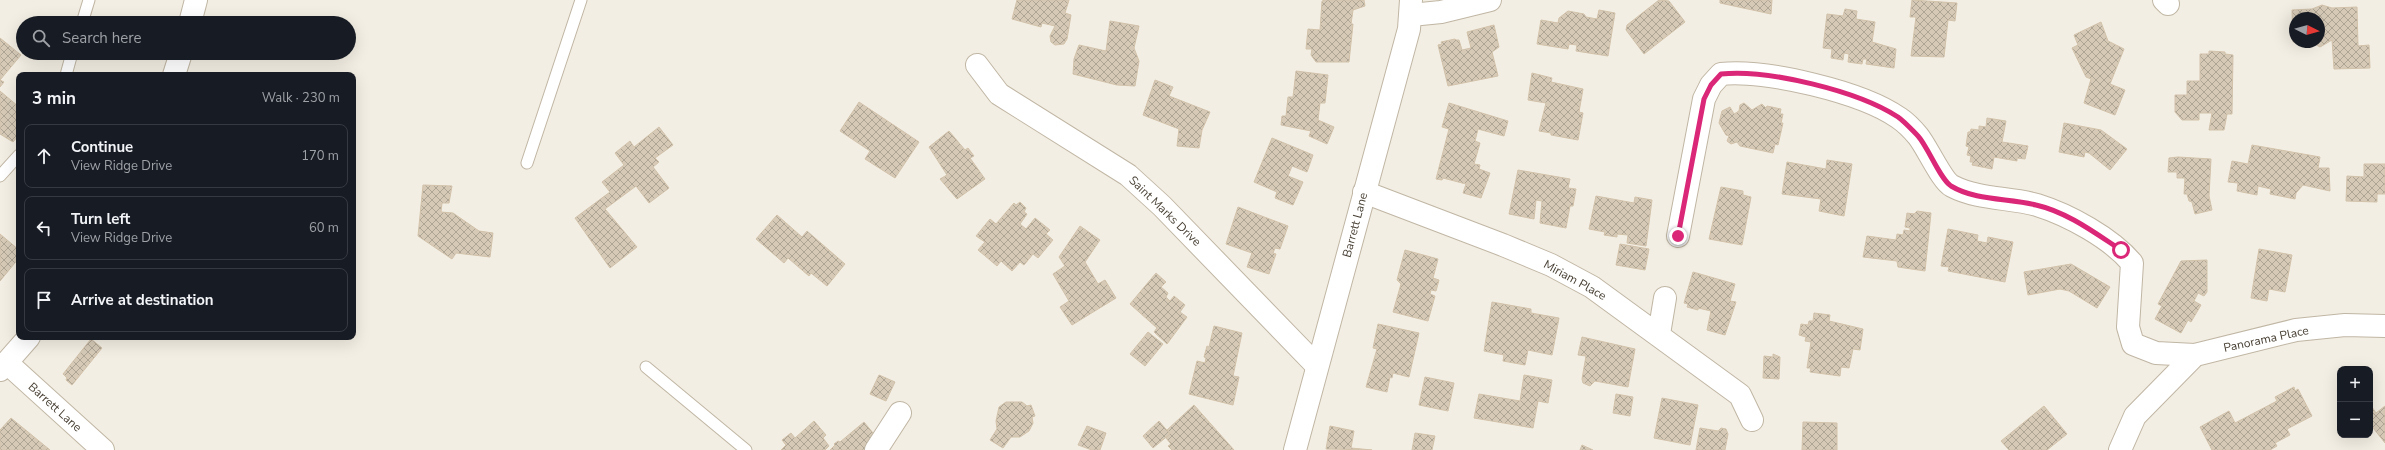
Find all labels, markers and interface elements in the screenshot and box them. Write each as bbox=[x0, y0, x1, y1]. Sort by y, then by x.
north arrow bbox=[2289, 12, 2325, 48]
search box bbox=[16, 16, 356, 60]
icon: search bbox=[30, 27, 52, 49]
text: Search here bbox=[62, 28, 142, 48]
text: 3 min bbox=[32, 87, 76, 110]
text: Walk · 230 m bbox=[262, 89, 340, 107]
text: Continue bbox=[71, 137, 133, 157]
icon: ahead bbox=[33, 145, 55, 167]
text: 170 m bbox=[301, 147, 339, 165]
text: View Ridge Drive bbox=[71, 157, 172, 175]
street label: Saint Marks Drive bbox=[1125, 172, 1205, 250]
street label: Barrett Lane bbox=[1339, 191, 1371, 259]
text: Turn left bbox=[71, 209, 130, 229]
icon: left bbox=[33, 217, 55, 239]
text: 60 m bbox=[309, 219, 339, 237]
route end bbox=[1669, 227, 1687, 245]
text: View Ridge Drive bbox=[71, 229, 172, 247]
route start bbox=[2112, 241, 2130, 259]
street label: Miriam Place bbox=[1541, 256, 1609, 304]
icon: arrive bbox=[33, 289, 55, 311]
text: Arrive at destination bbox=[71, 290, 214, 310]
street label: Panorama Place bbox=[2222, 322, 2310, 356]
map controls bbox=[2337, 366, 2373, 438]
button: + bbox=[2337, 366, 2373, 402]
street label: Barrett Lane bbox=[25, 379, 85, 435]
button: − bbox=[2337, 402, 2373, 438]

